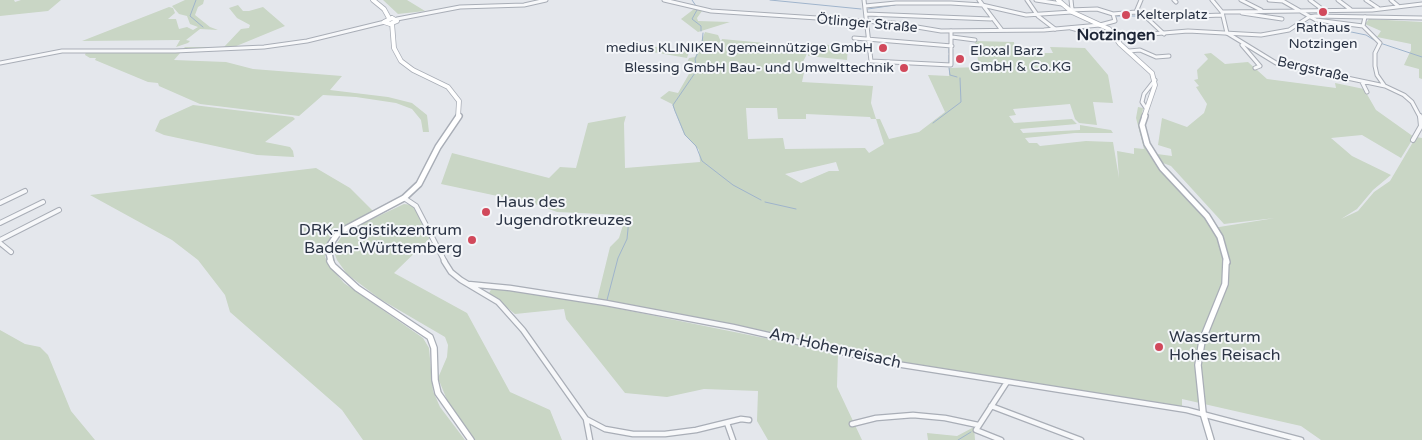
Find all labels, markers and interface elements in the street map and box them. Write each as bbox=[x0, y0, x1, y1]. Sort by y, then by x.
marker: Rathaus Notzingen bbox=[1317, 6, 1329, 18]
place label: Kelterplatz bbox=[1136, 7, 1208, 23]
marker: Kelterplatz bbox=[1120, 9, 1132, 21]
street label: Ötlinger Straße bbox=[816, 11, 918, 37]
place label: Rathaus Notzingen bbox=[1288, 20, 1358, 52]
district label: Notzingen bbox=[1077, 26, 1155, 46]
place label: medius KLINIKEN gemeinnützige GmbH bbox=[606, 40, 873, 56]
marker: medius KLINIKEN gemeinnützige GmbH bbox=[877, 42, 889, 54]
place label: Eloxal Barz GmbH & Co.KG bbox=[970, 43, 1071, 75]
marker: Eloxal Barz GmbH & Co.KG bbox=[954, 53, 966, 65]
street label: Bergstraße bbox=[1275, 54, 1351, 86]
place label: Blessing GmbH Bau- und Umwelttechnik bbox=[624, 60, 894, 76]
marker: Blessing GmbH Bau- und Umwelttechnik bbox=[898, 62, 910, 74]
place label: Haus des Jugendrotkreuzes bbox=[496, 193, 632, 231]
marker: Haus des Jugendrotkreuzes bbox=[480, 206, 492, 218]
place label: DRK-Logistikzentrum Baden-Württemberg bbox=[299, 221, 462, 259]
marker: DRK-Logistikzentrum Baden-Württemberg bbox=[466, 234, 478, 246]
street label: Am Hohenreisach bbox=[767, 324, 903, 374]
place label: Wasserturm Hohes Reisach bbox=[1169, 328, 1281, 366]
marker: Wasserturm Hohes Reisach bbox=[1153, 341, 1165, 353]

